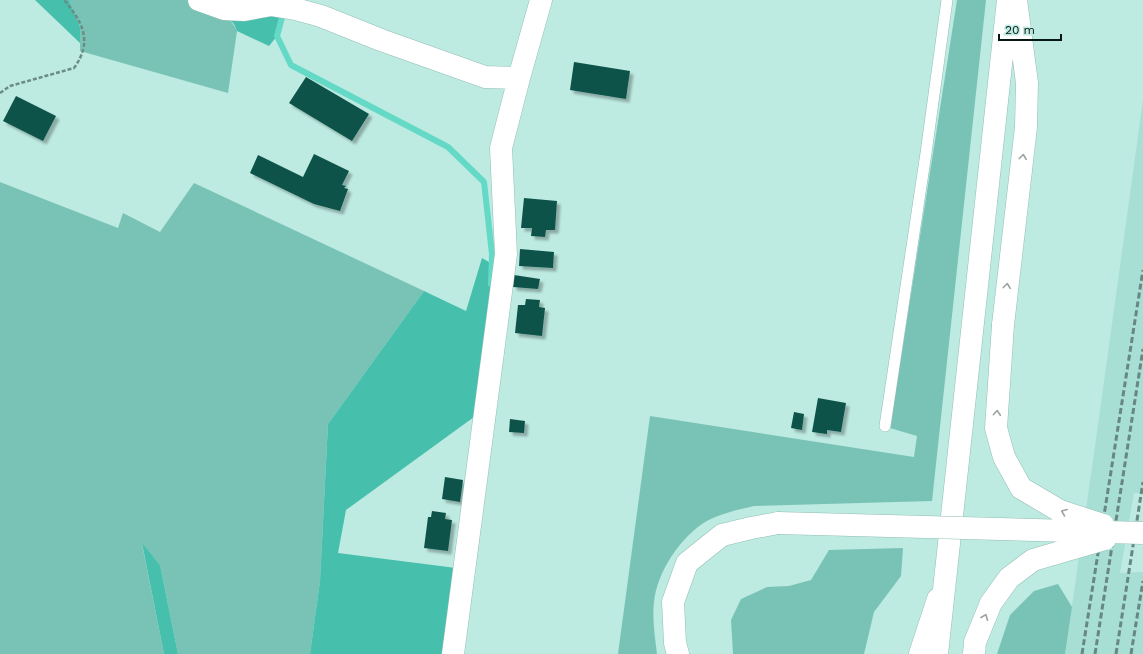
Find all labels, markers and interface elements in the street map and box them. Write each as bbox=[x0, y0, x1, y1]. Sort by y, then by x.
scale bar bbox=[999, 16, 1061, 42]
text: 20 m bbox=[1005, 23, 1035, 37]
one-way arrow bbox=[1018, 154, 1027, 160]
one-way arrow bbox=[1002, 283, 1011, 289]
one-way arrow bbox=[992, 410, 1001, 416]
one-way arrow bbox=[1060, 508, 1067, 516]
one-way arrow bbox=[980, 614, 988, 622]

